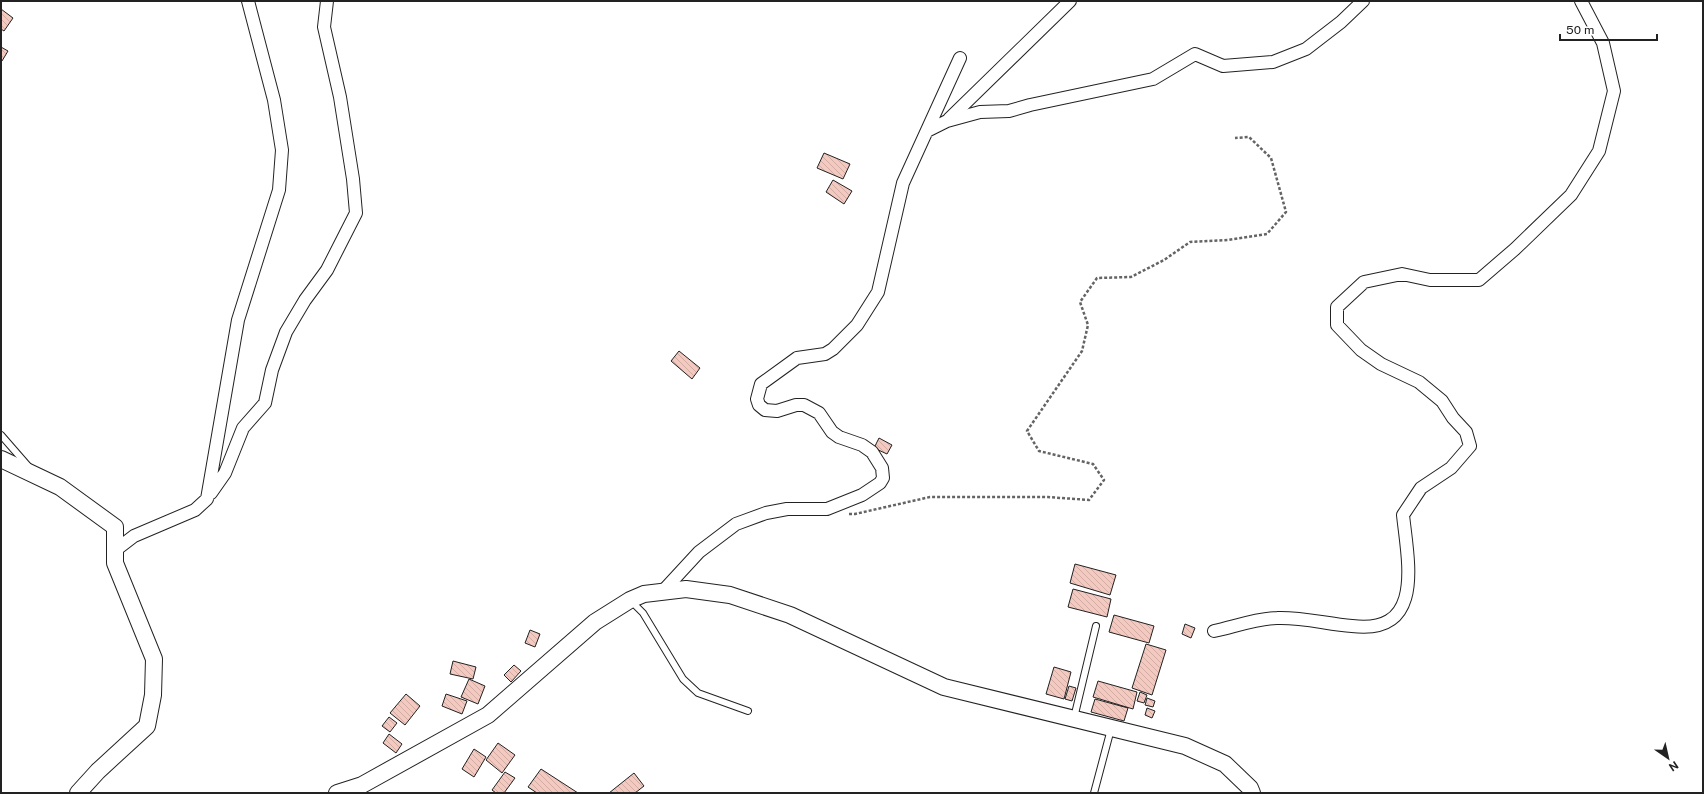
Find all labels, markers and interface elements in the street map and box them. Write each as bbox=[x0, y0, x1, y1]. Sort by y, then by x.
scale bar bbox=[1560, 16, 1657, 42]
text: 50 m bbox=[1566, 23, 1594, 37]
north arrow bbox=[1648, 738, 1688, 778]
text: N bbox=[1667, 759, 1681, 774]

